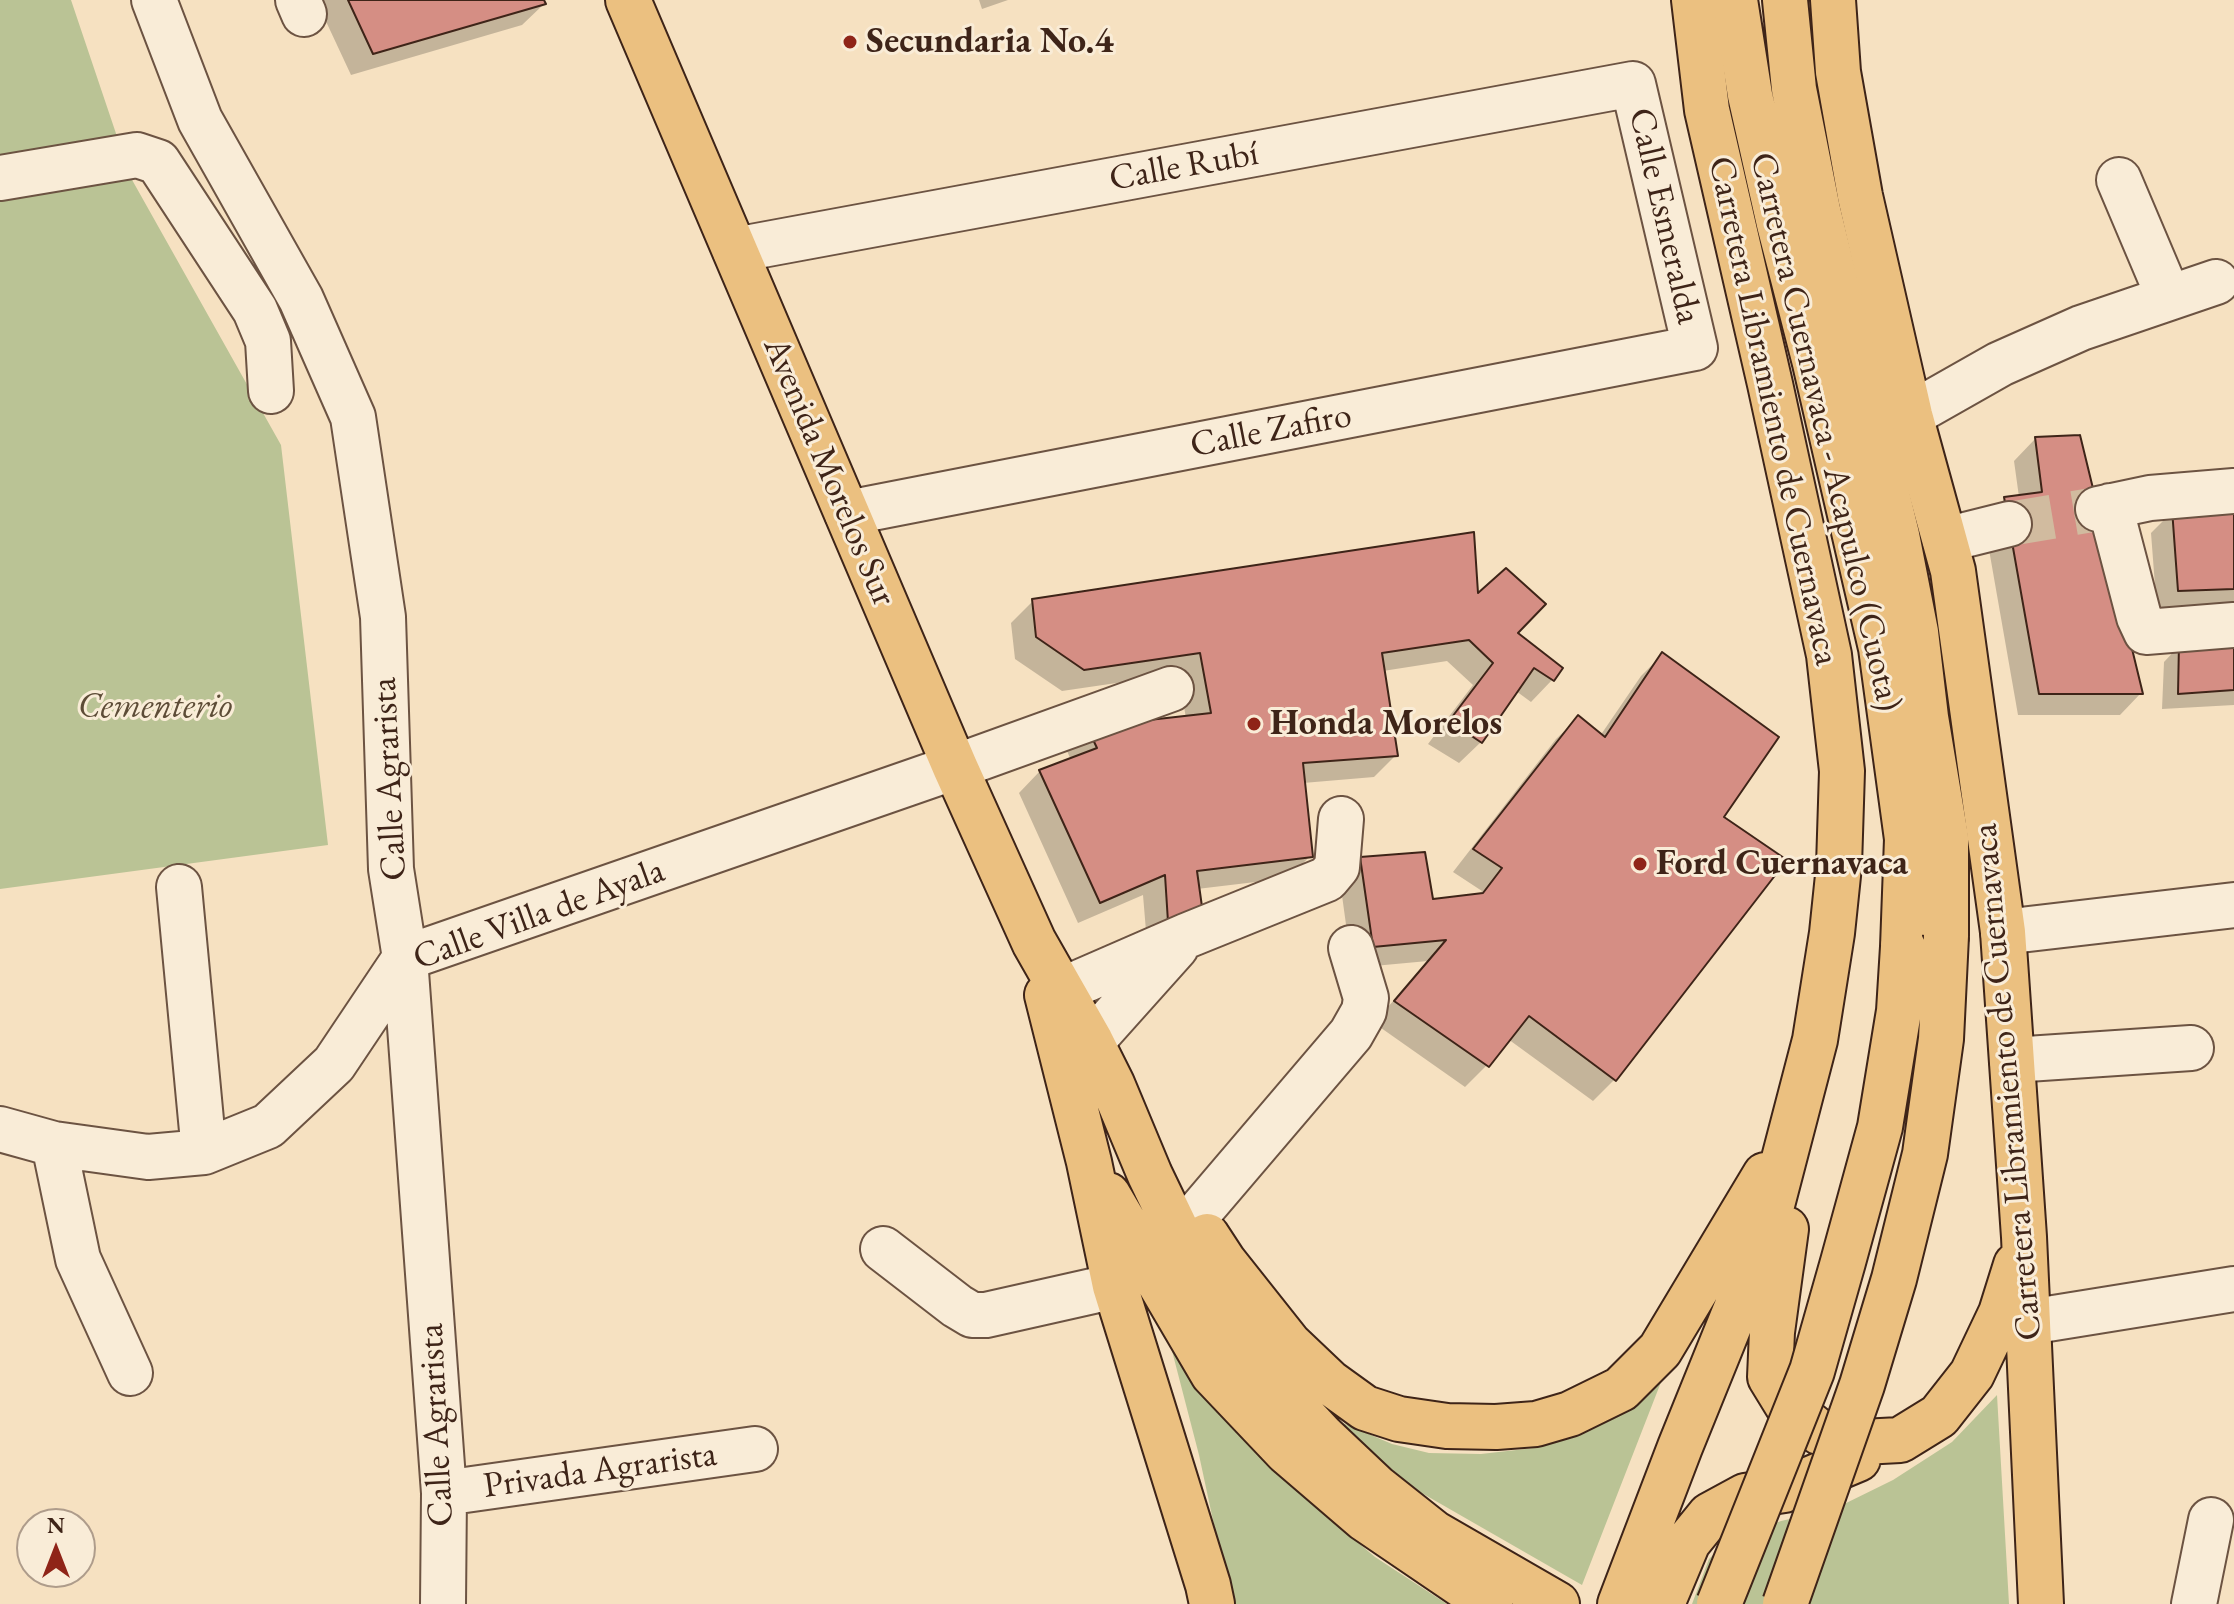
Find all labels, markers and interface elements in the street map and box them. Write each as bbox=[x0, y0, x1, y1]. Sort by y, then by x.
place label: Secundaria No.4 bbox=[866, 20, 1114, 64]
marker: Secundaria No.4 bbox=[841, 33, 859, 51]
street label: Calle Esmeralda bbox=[1618, 104, 1710, 328]
street label: Calle Rubí bbox=[1106, 133, 1262, 201]
street label: Carretera Cuernavaca - Acapulco (Cuota) bbox=[1740, 149, 1910, 715]
street label: Carretera Libramiento de Cuernavaca bbox=[1698, 153, 1848, 669]
street label: Avenida Morelos Sur bbox=[753, 331, 905, 613]
street label: Calle Zafiro bbox=[1187, 394, 1355, 468]
street label: Calle Agrarista bbox=[363, 676, 417, 882]
park label: Cementerio bbox=[78, 685, 232, 729]
place label: Honda Morelos bbox=[1270, 702, 1502, 746]
marker: Honda Morelos bbox=[1245, 715, 1263, 733]
street label: Carretera Libramiento de Cuernavaca bbox=[1964, 822, 2052, 1342]
place label: Ford Cuernavaca bbox=[1656, 842, 1908, 886]
street label: Calle Villa de Ayala bbox=[408, 850, 670, 980]
marker: Ford Cuernavaca bbox=[1631, 855, 1649, 873]
street label: Calle Agrarista bbox=[410, 1322, 464, 1528]
street label: Privada Agrarista bbox=[481, 1433, 719, 1509]
north arrow bbox=[16, 1508, 96, 1588]
text: N bbox=[47, 1511, 65, 1540]

